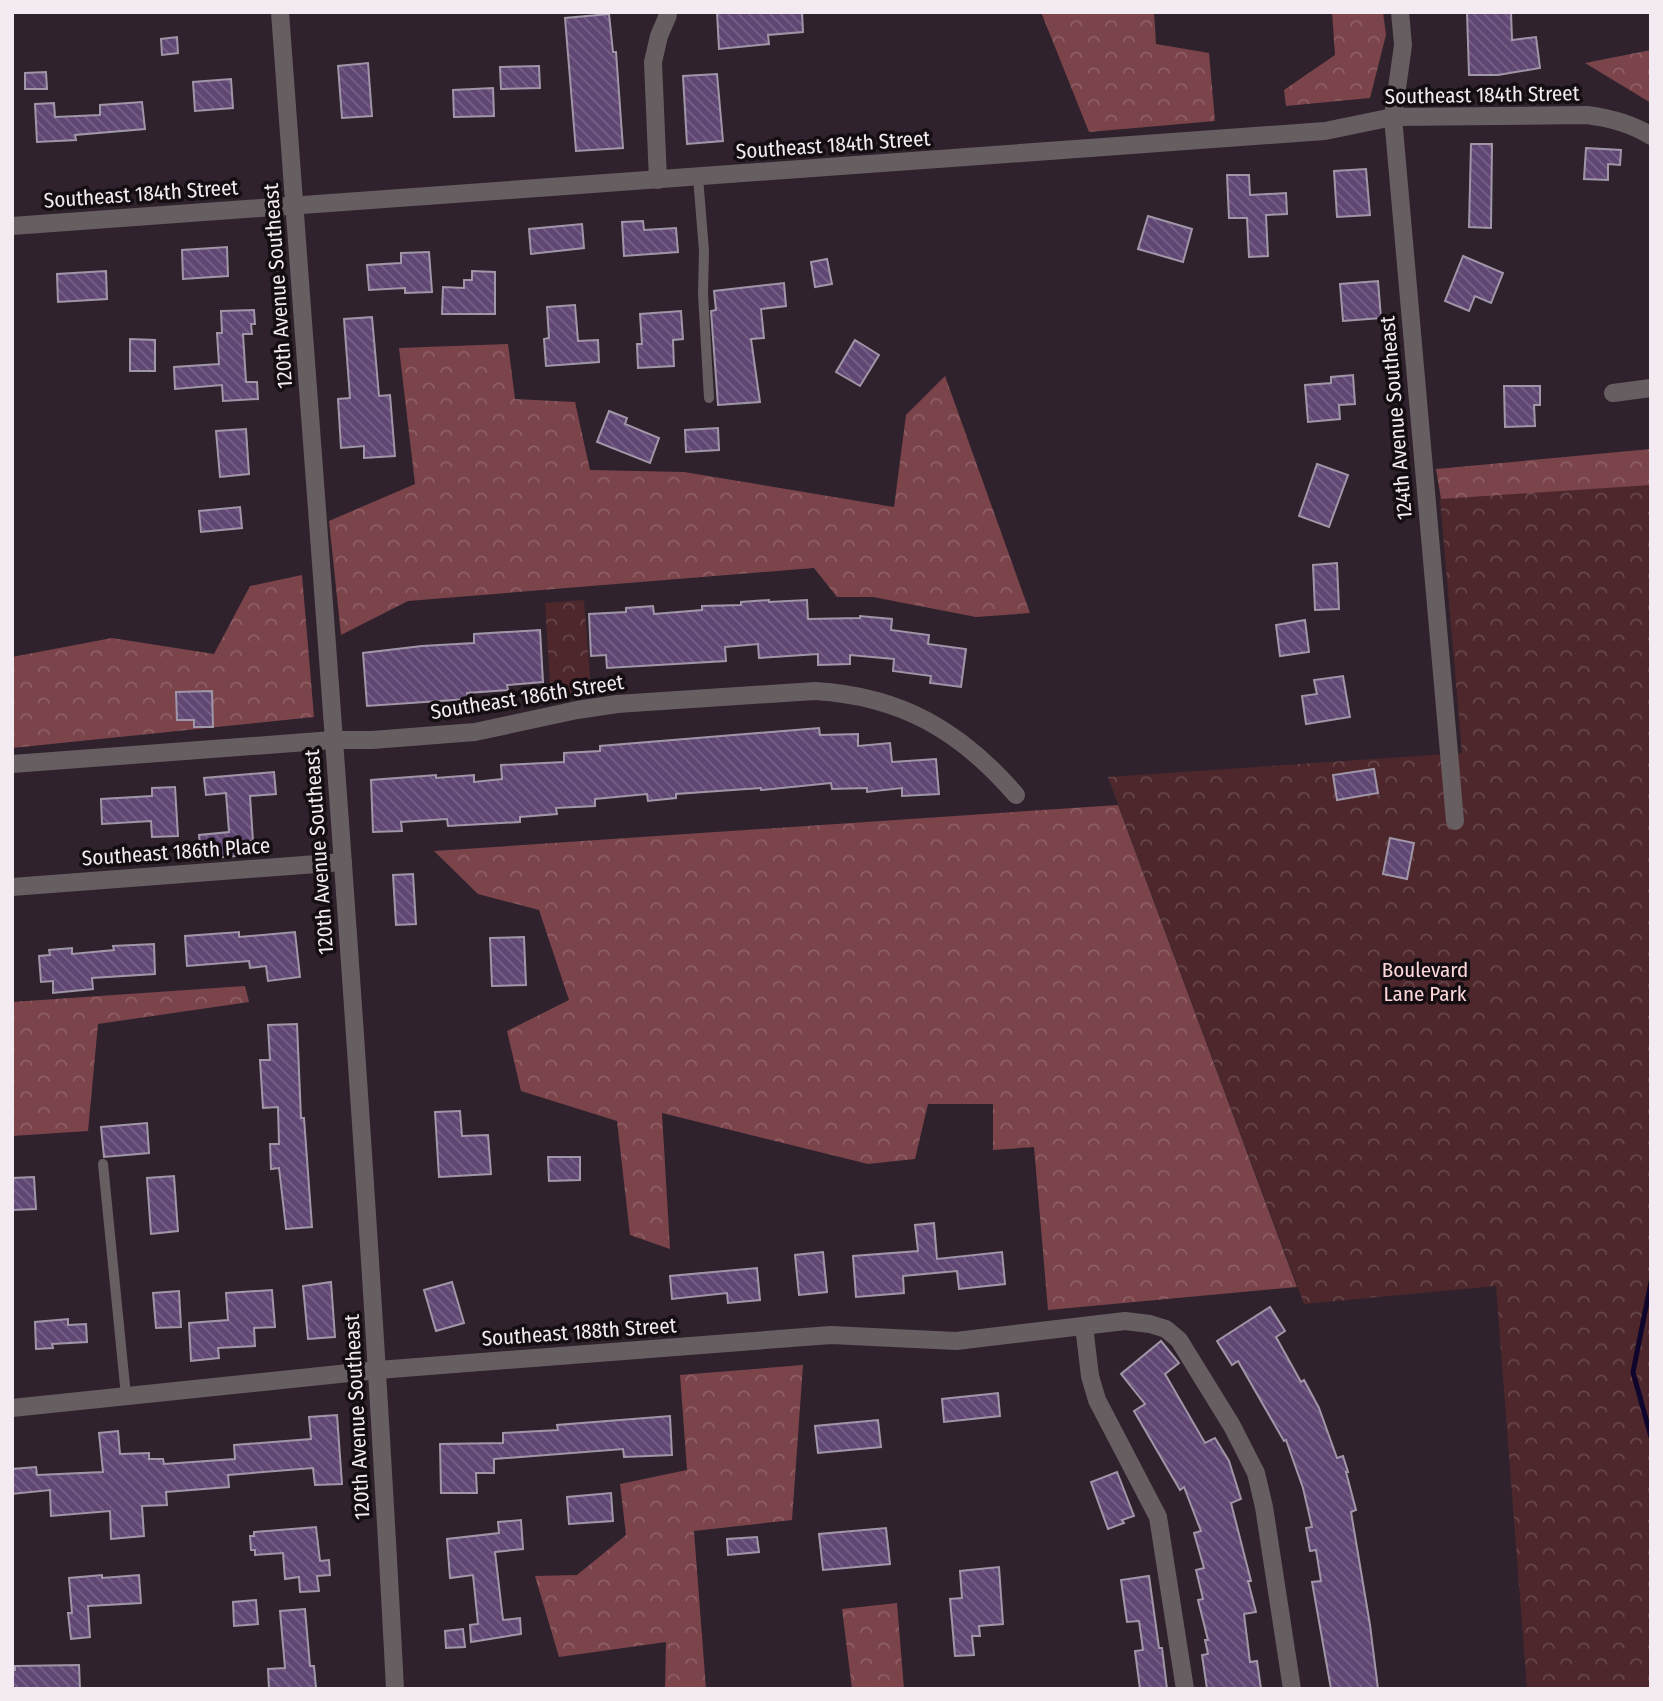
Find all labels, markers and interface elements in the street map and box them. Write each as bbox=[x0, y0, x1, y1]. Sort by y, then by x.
street label: Southeast 184th Street bbox=[1384, 80, 1580, 110]
street label: Southeast 184th Street bbox=[735, 125, 931, 165]
street label: Southeast 184th Street bbox=[43, 174, 239, 214]
street label: 120th Avenue Southeast bbox=[258, 182, 298, 390]
street label: 124th Avenue Southeast bbox=[1374, 315, 1418, 521]
street label: Southeast 186th Street bbox=[429, 669, 626, 725]
street label: 120th Avenue Southeast bbox=[299, 748, 339, 956]
street label: Southeast 186th Place bbox=[81, 832, 271, 872]
park label: Boulevard Lane Park bbox=[1382, 957, 1468, 1007]
street label: Southeast 188th Street bbox=[481, 1312, 677, 1352]
street label: 120th Avenue Southeast bbox=[339, 1313, 375, 1520]

